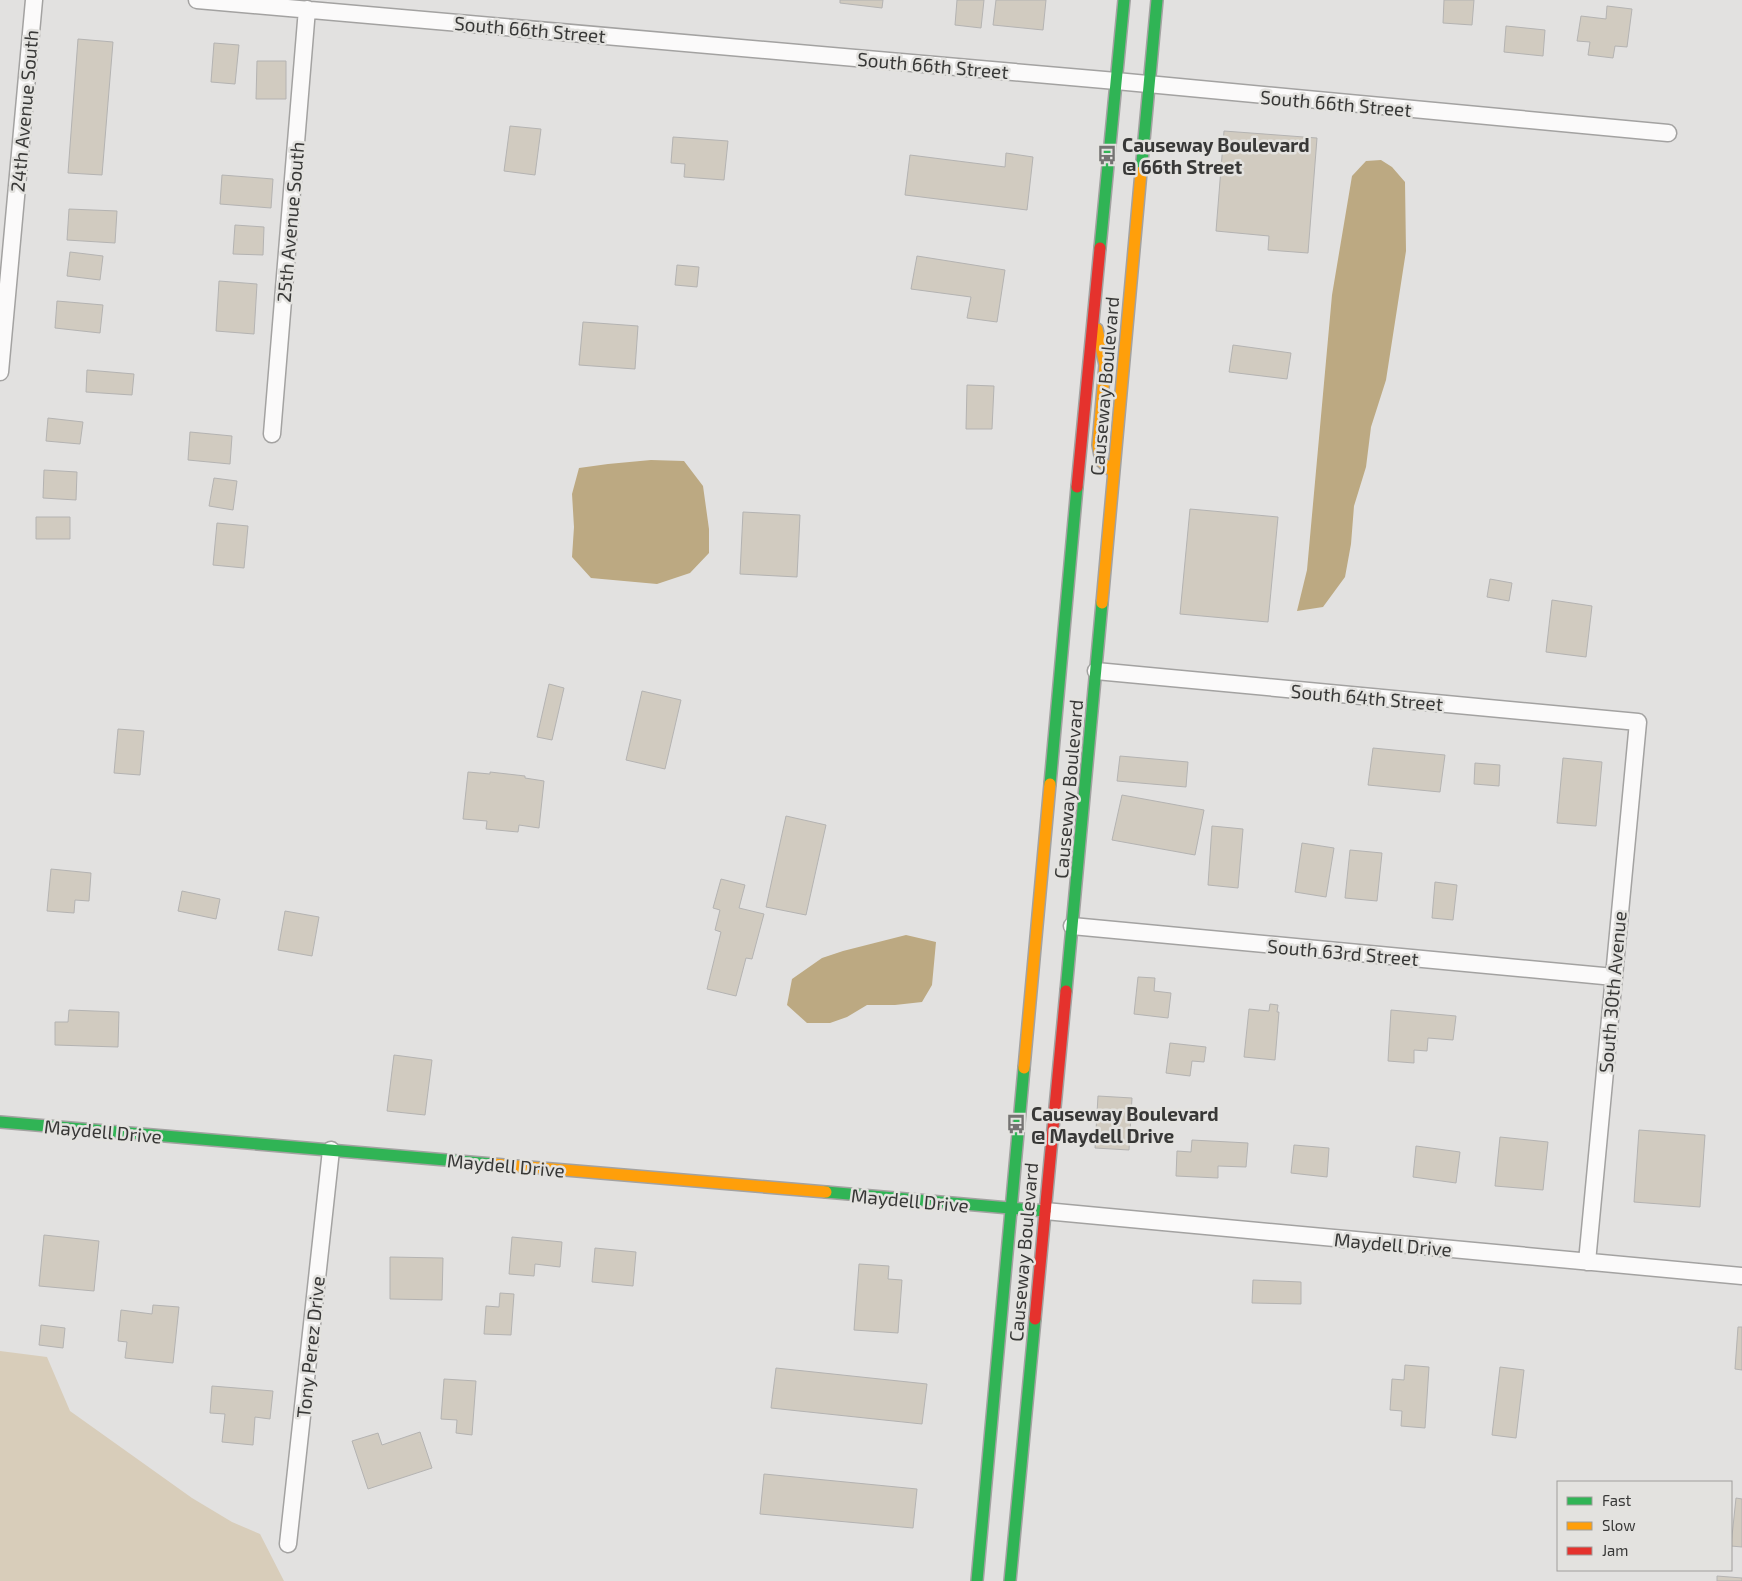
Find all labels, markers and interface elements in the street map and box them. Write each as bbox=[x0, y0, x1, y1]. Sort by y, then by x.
street label: South 66th Street bbox=[453, 11, 607, 47]
street label: 24th Avenue South bbox=[5, 29, 43, 193]
street label: South 66th Street bbox=[856, 47, 1010, 83]
street label: South 66th Street bbox=[1259, 85, 1413, 121]
place label: Causeway Boulevard @ 66th Street bbox=[1122, 133, 1310, 178]
street label: 25th Avenue South bbox=[272, 141, 308, 303]
bus stop icon: Causeway Boulevard @ 66th Street bbox=[1096, 144, 1118, 166]
street label: Causeway Boulevard bbox=[1085, 295, 1123, 477]
street label: South 64th Street bbox=[1290, 679, 1444, 715]
street label: Causeway Boulevard bbox=[1049, 698, 1087, 880]
street label: South 30th Avenue bbox=[1593, 910, 1631, 1074]
street label: South 63rd Street bbox=[1266, 934, 1420, 970]
place label: Causeway Boulevard @ Maydell Drive bbox=[1031, 1102, 1219, 1148]
bus stop icon: Causeway Boulevard @ Maydell Drive bbox=[1005, 1113, 1027, 1135]
street label: Maydell Drive bbox=[43, 1114, 163, 1148]
street label: Maydell Drive bbox=[446, 1148, 566, 1182]
street label: Causeway Boulevard bbox=[1004, 1161, 1042, 1343]
street label: Maydell Drive bbox=[850, 1183, 970, 1217]
street label: Maydell Drive bbox=[1333, 1227, 1453, 1261]
street label: Tony Perez Drive bbox=[291, 1275, 329, 1419]
legend bbox=[1557, 1481, 1732, 1571]
text: Fast bbox=[1602, 1491, 1632, 1509]
text: Slow bbox=[1602, 1516, 1636, 1534]
text: Jam bbox=[1602, 1541, 1628, 1559]

